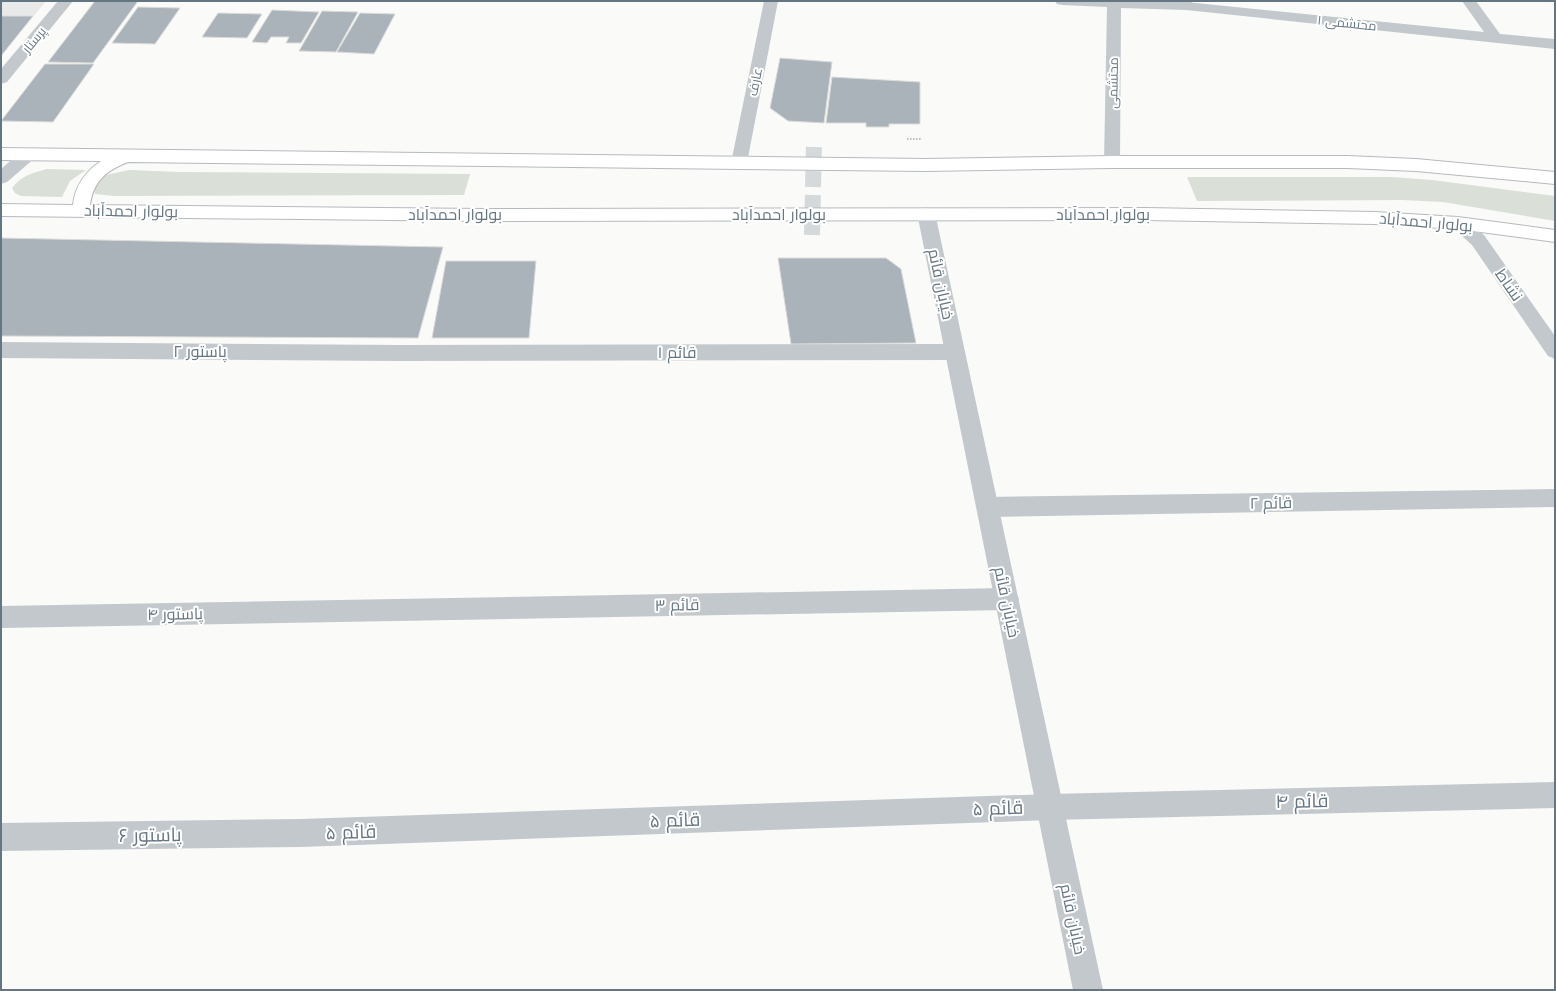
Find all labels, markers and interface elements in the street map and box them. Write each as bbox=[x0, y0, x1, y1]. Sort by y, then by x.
street label: محتشمی ۱ bbox=[1316, 10, 1378, 36]
street label: پرستار bbox=[17, 22, 51, 58]
street label: محتشمی bbox=[1103, 57, 1123, 109]
street label: عارف bbox=[743, 66, 767, 98]
street label: بولوار احمدآباد bbox=[84, 199, 178, 223]
street label: بولوار احمدآباد bbox=[408, 203, 502, 226]
street label: بولوار احمدآباد bbox=[732, 203, 826, 226]
street label: بولوار احمدآباد bbox=[1056, 203, 1150, 226]
street label: بولوار احمدآباد bbox=[1378, 206, 1474, 238]
street label: خیابان قائم bbox=[922, 246, 960, 322]
street label: نشاط bbox=[1490, 264, 1528, 306]
street label: پاستور ۲ bbox=[173, 340, 228, 363]
street label: قائم ۱ bbox=[657, 341, 697, 364]
street label: قائم ۲ bbox=[1250, 491, 1292, 515]
street label: خیابان قائم bbox=[988, 564, 1026, 640]
street label: قائم ۳ bbox=[654, 593, 700, 617]
street label: پاستور ۴ bbox=[147, 602, 204, 626]
street label: قائم ۴ bbox=[1275, 787, 1329, 815]
street label: قائم ۵ bbox=[972, 794, 1024, 822]
street label: قائم ۵ bbox=[649, 806, 701, 834]
street label: قائم ۵ bbox=[325, 818, 377, 846]
street label: پاستور ۶ bbox=[118, 821, 182, 849]
street label: خیابان قائم bbox=[1054, 881, 1092, 957]

